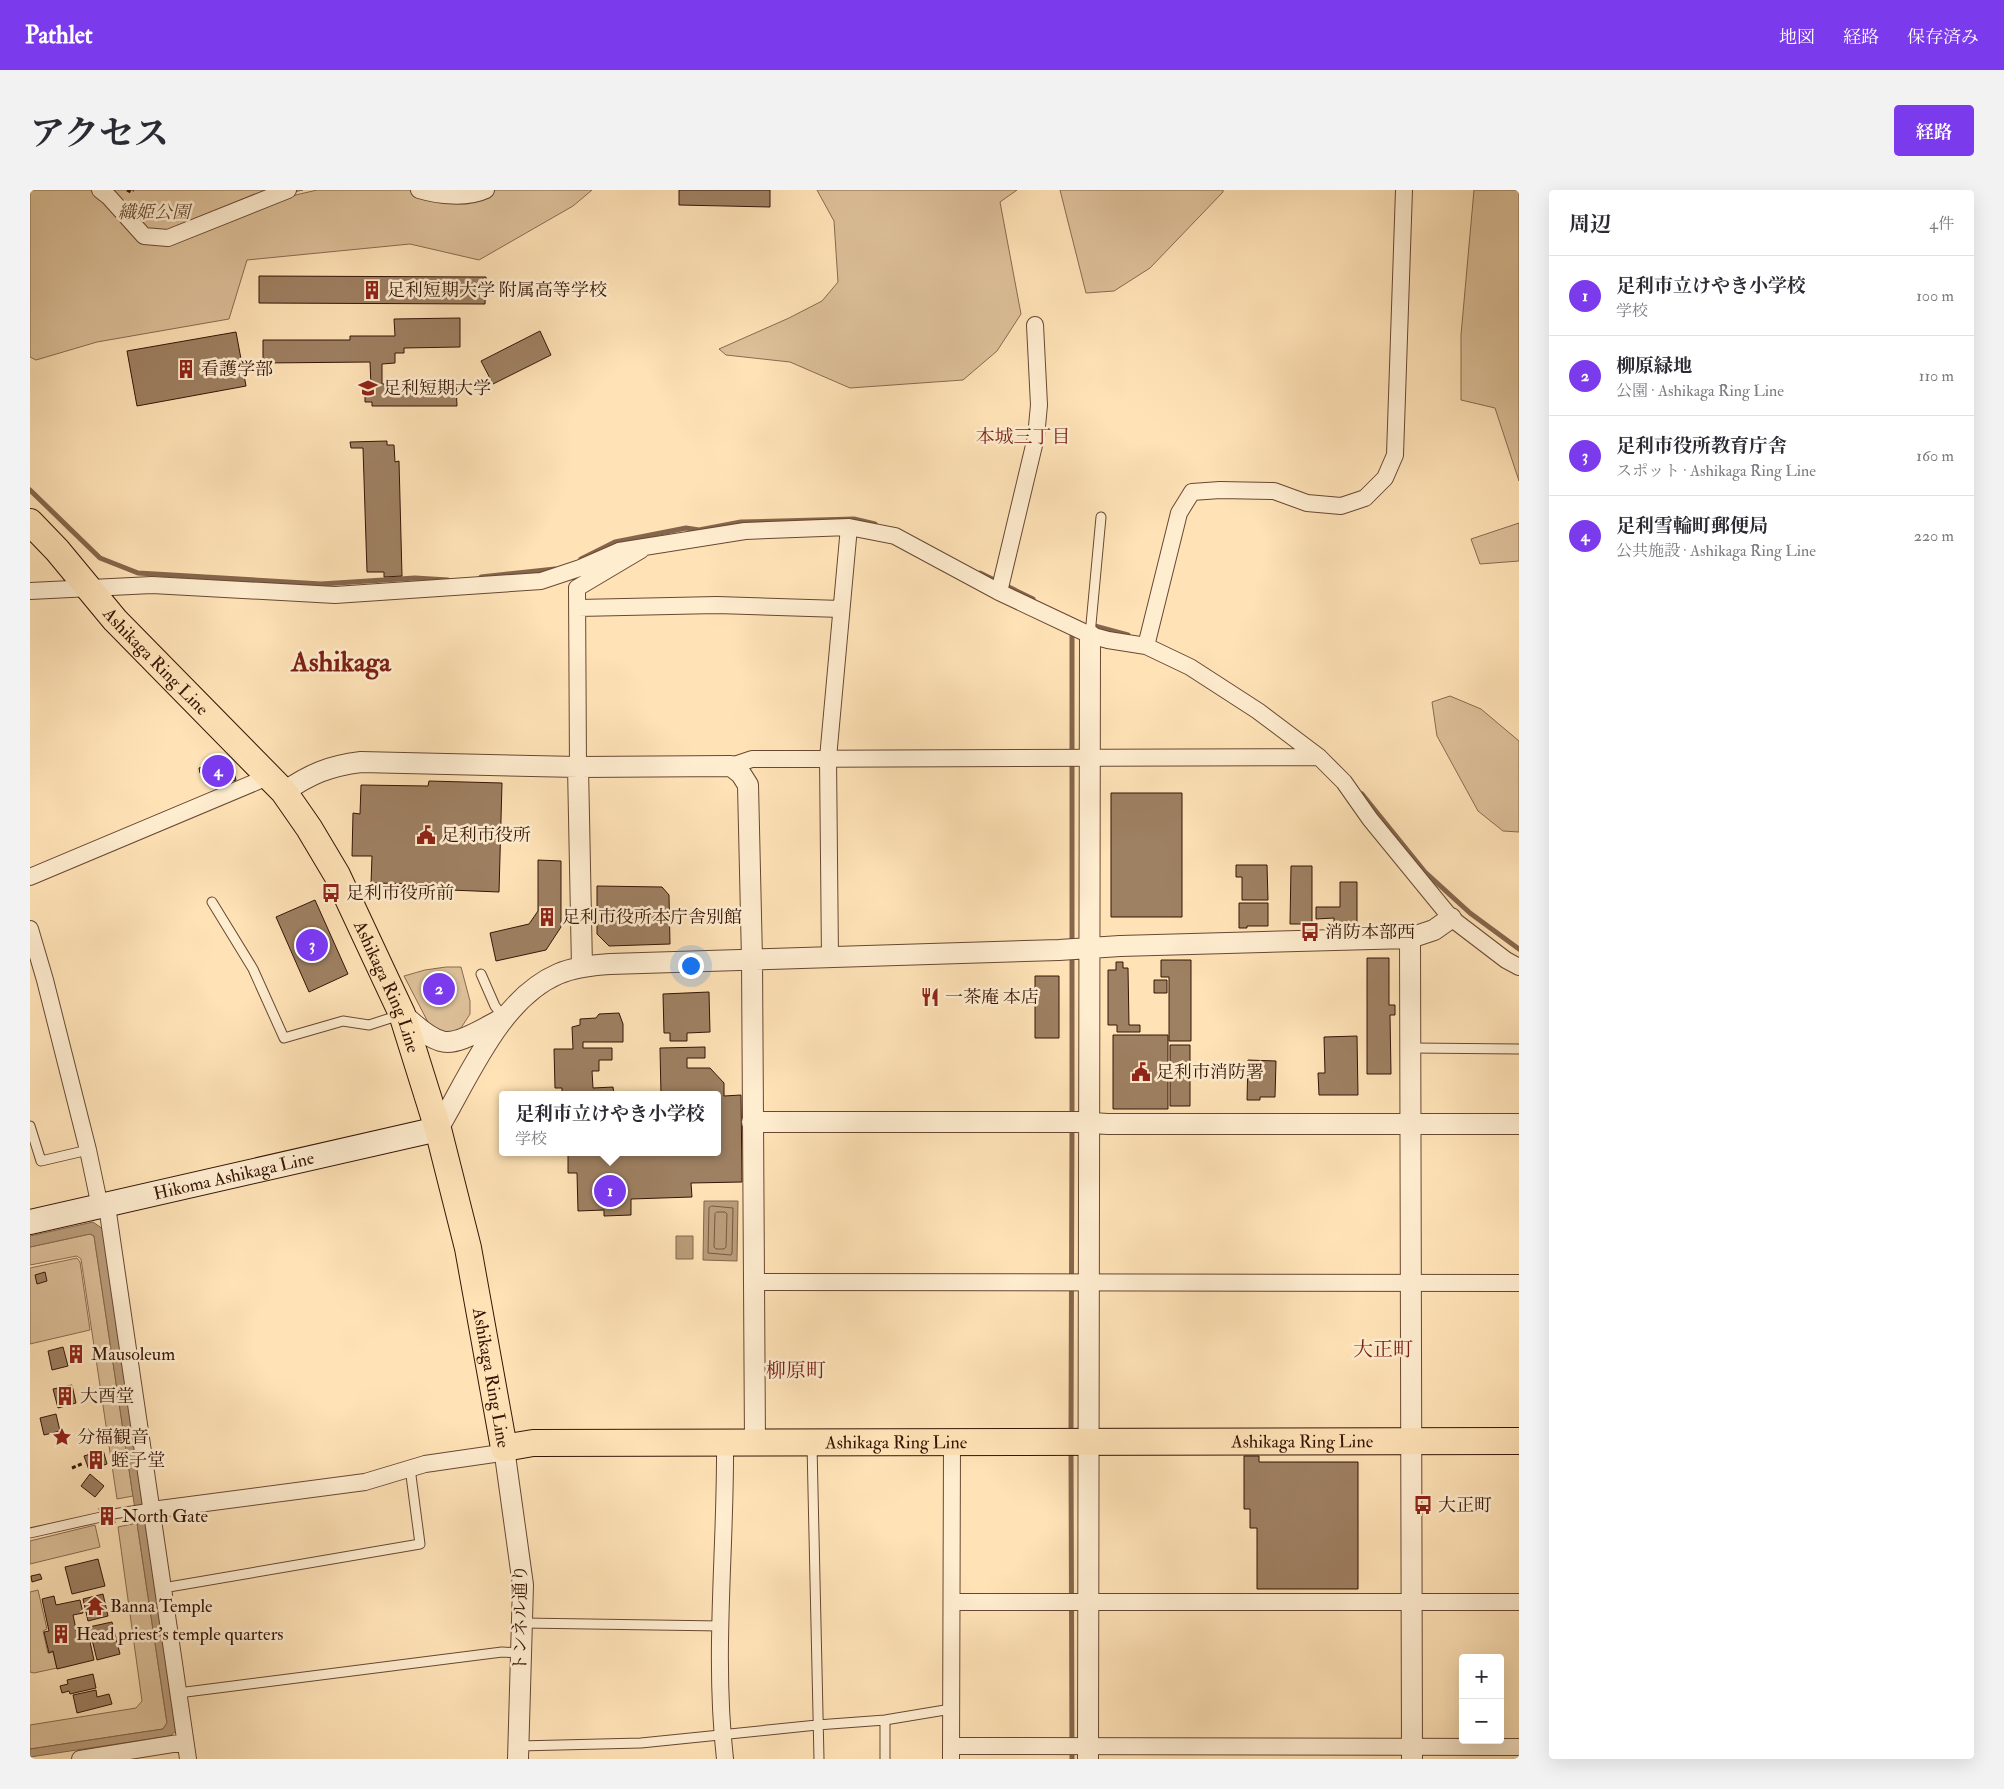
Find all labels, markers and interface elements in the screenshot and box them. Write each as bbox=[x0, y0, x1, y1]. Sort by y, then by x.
text: Pathlet bbox=[25, 20, 93, 51]
text: 地図 bbox=[1779, 26, 1815, 49]
text: 経路 bbox=[1843, 26, 1879, 49]
text: 保存済み bbox=[1907, 26, 1979, 49]
button: 経路 bbox=[1894, 105, 1974, 156]
text: アクセス bbox=[30, 112, 169, 156]
park label: 織姫公園 bbox=[118, 201, 193, 224]
text: 周辺 bbox=[1569, 211, 1611, 238]
text: 4件 bbox=[1929, 214, 1954, 234]
text: 足利市立けやき小学校 bbox=[1616, 274, 1806, 298]
building icon: 足利短期大学 附属高等学校 bbox=[361, 279, 383, 301]
place label: 足利短期大学 附属高等学校 bbox=[387, 279, 607, 302]
text: 1 bbox=[1582, 286, 1588, 306]
text: 100 m bbox=[1916, 286, 1954, 306]
text: 学校 bbox=[1616, 301, 1648, 321]
text: 柳原緑地 bbox=[1616, 354, 1692, 378]
building icon: 看護学部 bbox=[175, 358, 197, 380]
place label: 看護学部 bbox=[201, 358, 273, 381]
text: 2 bbox=[1581, 366, 1589, 386]
text: 110 m bbox=[1919, 366, 1954, 386]
school or university icon: 足利短期大学 bbox=[357, 377, 379, 399]
place label: 足利短期大学 bbox=[383, 377, 491, 400]
text: 公園 · Ashikaga Ring Line bbox=[1616, 381, 1784, 401]
district label: 本城三丁目 bbox=[975, 425, 1071, 449]
text: 足利市役所教育庁舎 bbox=[1616, 434, 1787, 458]
text: 3 bbox=[1582, 446, 1588, 466]
text: 160 m bbox=[1916, 446, 1954, 466]
text: スポット · Ashikaga Ring Line bbox=[1616, 461, 1816, 481]
text: 足利雪輪町郵便局 bbox=[1616, 514, 1768, 538]
text: 4 bbox=[1581, 526, 1589, 546]
text: 220 m bbox=[1914, 526, 1954, 546]
text: 公共施設 · Ashikaga Ring Line bbox=[1616, 541, 1816, 561]
street label: Ashikaga Ring Line bbox=[97, 602, 214, 721]
district label: Ashikaga bbox=[290, 645, 392, 680]
pin: 4 bbox=[202, 752, 234, 790]
public building icon: 足利市役所 bbox=[415, 824, 437, 846]
place label: 足利市役所 bbox=[441, 824, 531, 847]
bus stop icon: 足利市役所前 bbox=[320, 882, 342, 904]
place label: 足利市役所前 bbox=[346, 882, 454, 905]
building icon: 足利市役所本庁舎別館 bbox=[536, 906, 558, 928]
place label: 足利市役所本庁舎別館 bbox=[562, 906, 742, 929]
street label: Ashikaga Ring Line bbox=[348, 916, 425, 1056]
bus stop icon: 消防本部西 bbox=[1299, 921, 1321, 943]
place label: 消防本部西 bbox=[1325, 921, 1415, 944]
pin: 3 bbox=[296, 926, 328, 964]
your location bbox=[678, 953, 704, 979]
pin: 2 bbox=[423, 970, 455, 1008]
restaurant icon: 一茶庵 本店 bbox=[919, 986, 941, 1008]
place label: 一茶庵 本店 bbox=[945, 986, 1039, 1009]
public building icon: 足利市消防署 bbox=[1130, 1061, 1152, 1083]
place label: 足利市消防署 bbox=[1156, 1061, 1264, 1084]
popup bbox=[499, 1091, 721, 1156]
text: 足利市立けやき小学校 bbox=[515, 1102, 705, 1126]
text: 学校 bbox=[515, 1129, 547, 1149]
street label: Hikoma Ashikaga Line bbox=[151, 1146, 317, 1205]
pin: 1 bbox=[594, 1172, 626, 1210]
street label: Ashikaga Ring Line bbox=[467, 1305, 515, 1450]
district label: 大正町 bbox=[1353, 1337, 1413, 1362]
building icon: Mausoleum bbox=[65, 1343, 87, 1365]
place label: Mausoleum bbox=[91, 1343, 175, 1366]
district label: 柳原町 bbox=[766, 1358, 826, 1383]
building icon: 大酉堂 bbox=[54, 1385, 76, 1407]
place label: 大酉堂 bbox=[80, 1385, 134, 1408]
place icon: 分福観音 bbox=[51, 1426, 73, 1448]
place label: 分福観音 bbox=[77, 1426, 149, 1449]
street label: Ashikaga Ring Line bbox=[1230, 1430, 1374, 1454]
street label: Ashikaga Ring Line bbox=[824, 1431, 968, 1454]
building icon: 蛭子堂 bbox=[85, 1449, 107, 1471]
place label: 蛭子堂 bbox=[111, 1449, 165, 1472]
bus stop icon: 大正町 bbox=[1412, 1494, 1434, 1516]
place label: 大正町 bbox=[1438, 1494, 1492, 1517]
building icon: North Gate bbox=[96, 1505, 118, 1527]
place label: North Gate bbox=[122, 1505, 208, 1528]
street label: トンネル通り bbox=[509, 1564, 532, 1672]
temple icon: Banna Temple bbox=[84, 1595, 106, 1617]
place label: Banna Temple bbox=[110, 1595, 213, 1618]
building icon: Head priest's temple quarters bbox=[50, 1623, 72, 1645]
place label: Head priest's temple quarters bbox=[76, 1623, 284, 1646]
map controls bbox=[1459, 1654, 1504, 1744]
button: + bbox=[1459, 1654, 1504, 1699]
button: − bbox=[1459, 1699, 1504, 1744]

